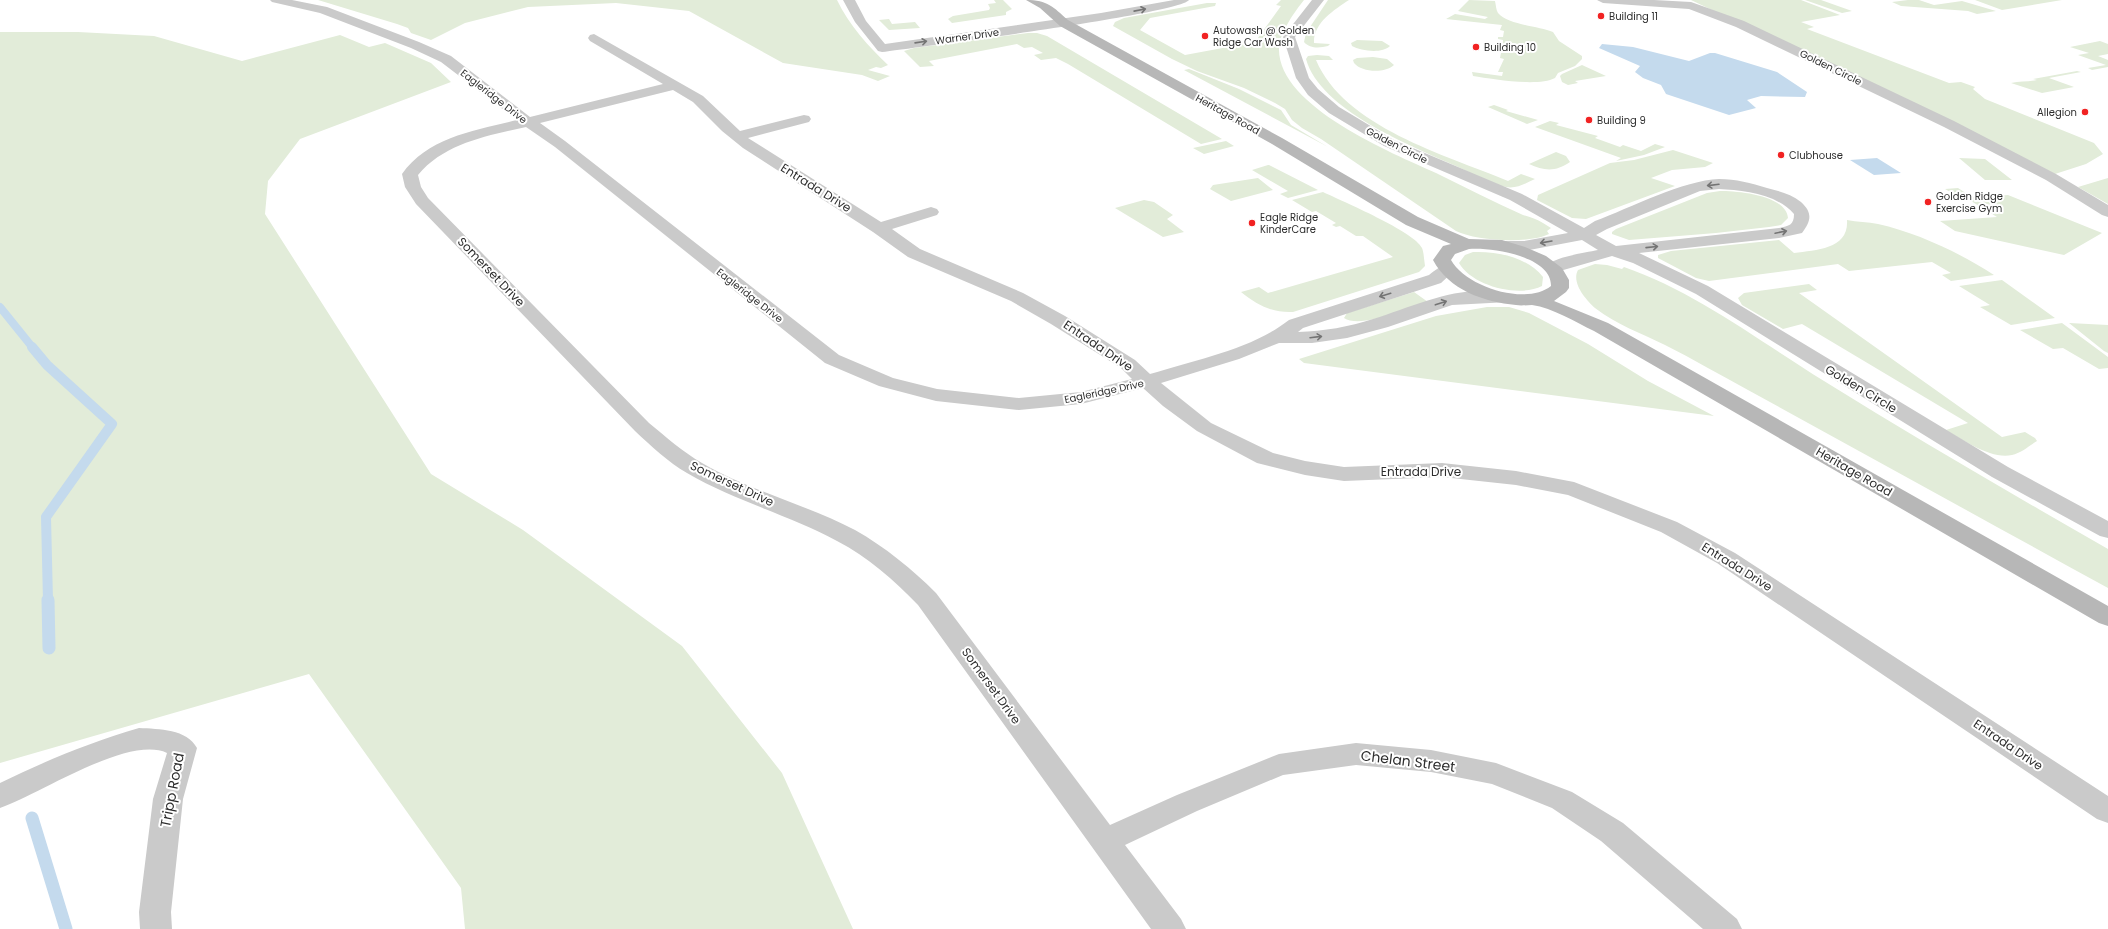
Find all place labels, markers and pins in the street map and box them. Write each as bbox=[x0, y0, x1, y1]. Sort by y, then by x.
place label: Building 11 bbox=[1609, 9, 1658, 24]
marker: Building 11 bbox=[1596, 11, 1606, 21]
place label: Autowash @ Golden Ridge Car Wash bbox=[1213, 23, 1314, 50]
marker: Autowash @ Golden Ridge Car Wash bbox=[1200, 31, 1210, 41]
place label: Building 10 bbox=[1484, 40, 1536, 55]
marker: Building 10 bbox=[1471, 42, 1481, 52]
place label: Allegion bbox=[2037, 105, 2077, 120]
marker: Allegion bbox=[2080, 107, 2090, 117]
place label: Building 9 bbox=[1597, 113, 1646, 128]
marker: Building 9 bbox=[1584, 115, 1594, 125]
place label: Clubhouse bbox=[1789, 148, 1843, 163]
marker: Clubhouse bbox=[1776, 150, 1786, 160]
place label: Golden Ridge Exercise Gym bbox=[1936, 189, 2003, 216]
marker: Golden Ridge Exercise Gym bbox=[1923, 197, 1933, 207]
place label: Eagle Ridge KinderCare bbox=[1260, 210, 1318, 237]
marker: Eagle Ridge KinderCare bbox=[1247, 218, 1257, 228]

